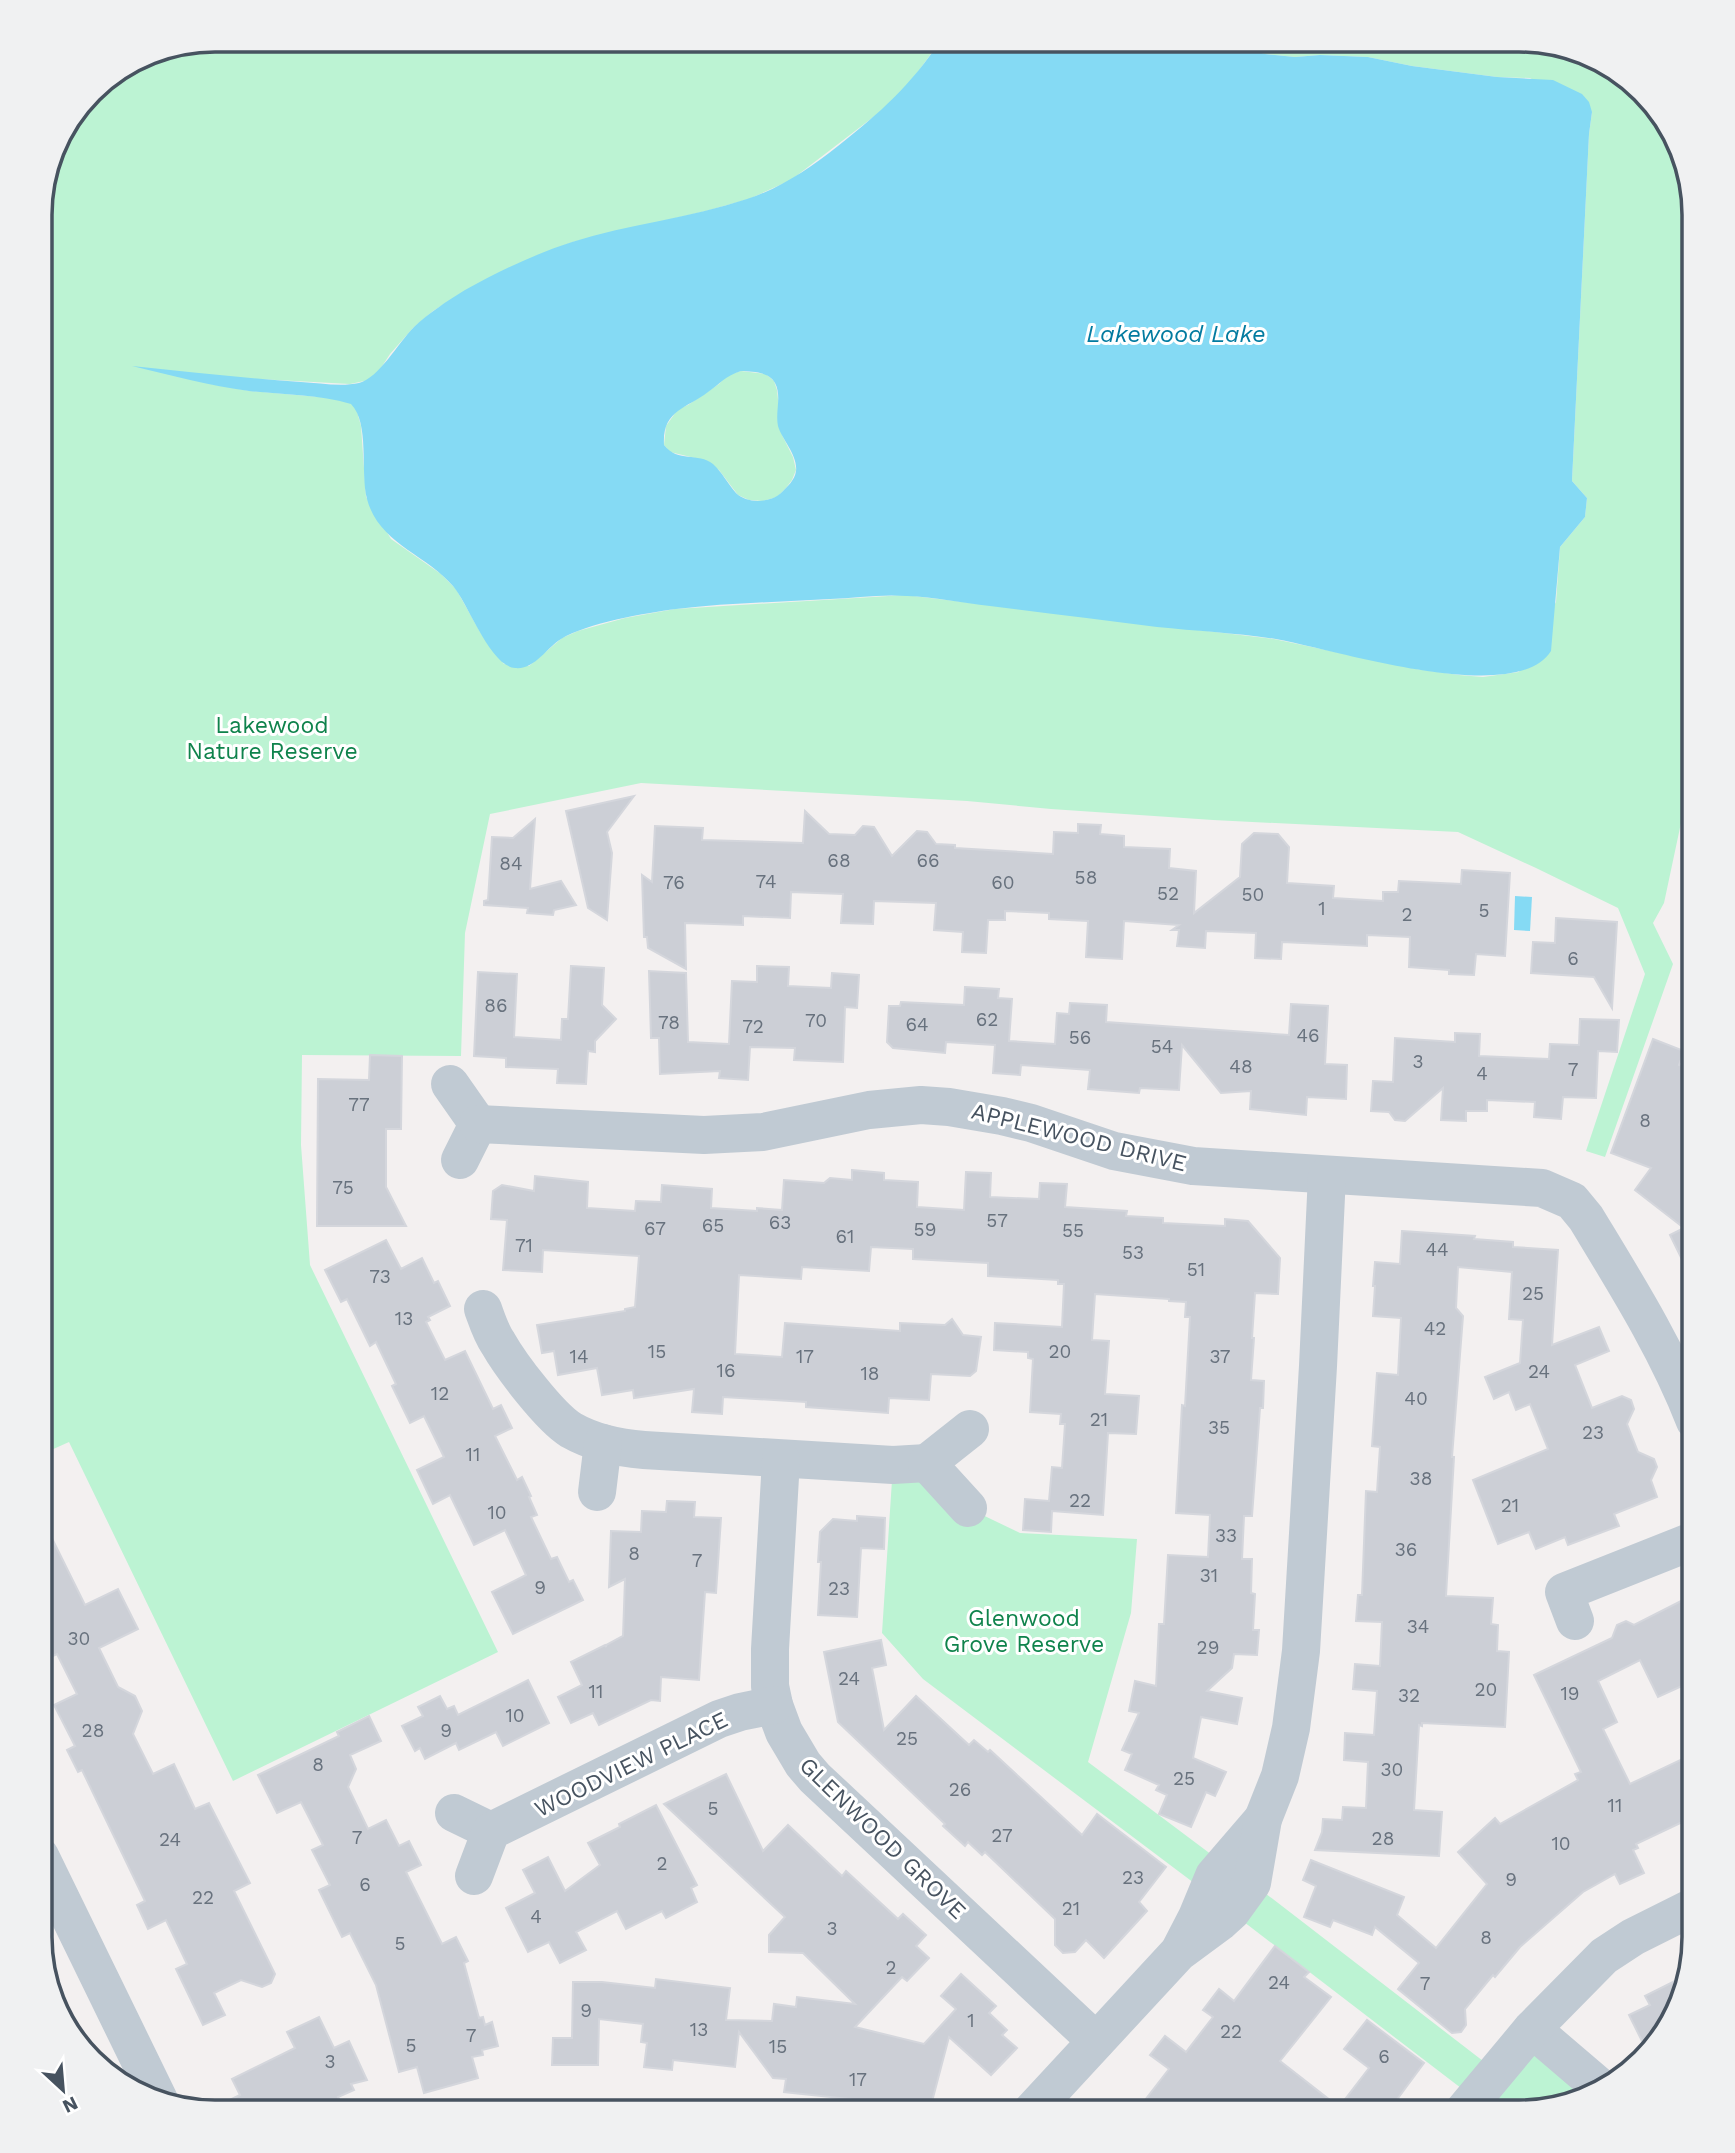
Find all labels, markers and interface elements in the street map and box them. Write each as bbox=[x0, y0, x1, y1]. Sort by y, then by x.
water label: Lakewood Lake bbox=[1086, 320, 1266, 348]
park label: Lakewood Nature Reserve bbox=[186, 712, 358, 765]
house number: 68 bbox=[827, 849, 851, 872]
house number: 66 bbox=[916, 849, 940, 872]
house number: 84 bbox=[499, 852, 523, 875]
house number: 58 bbox=[1075, 866, 1097, 889]
house number: 74 bbox=[756, 870, 777, 893]
house number: 76 bbox=[663, 871, 685, 894]
house number: 60 bbox=[991, 871, 1015, 894]
house number: 52 bbox=[1157, 882, 1179, 905]
house number: 50 bbox=[1242, 883, 1264, 906]
house number: 1 bbox=[1318, 897, 1326, 920]
house number: 5 bbox=[1478, 899, 1490, 922]
house number: 2 bbox=[1401, 903, 1413, 926]
house number: 6 bbox=[1567, 947, 1579, 970]
house number: 86 bbox=[484, 994, 508, 1017]
house number: 62 bbox=[976, 1008, 998, 1031]
house number: 70 bbox=[805, 1009, 827, 1032]
house number: 78 bbox=[658, 1011, 680, 1034]
house number: 64 bbox=[905, 1013, 929, 1036]
house number: 72 bbox=[742, 1015, 764, 1038]
house number: 46 bbox=[1296, 1024, 1320, 1047]
house number: 56 bbox=[1069, 1026, 1091, 1049]
house number: 54 bbox=[1151, 1035, 1173, 1058]
house number: 3 bbox=[1412, 1050, 1424, 1073]
house number: 48 bbox=[1229, 1055, 1253, 1078]
house number: 7 bbox=[1568, 1058, 1578, 1081]
house number: 4 bbox=[1476, 1062, 1488, 1085]
house number: 77 bbox=[348, 1093, 370, 1116]
street label: APPLEWOOD DRIVE bbox=[969, 1098, 1189, 1177]
house number: 8 bbox=[1639, 1109, 1651, 1132]
house number: 75 bbox=[332, 1176, 354, 1199]
house number: 57 bbox=[986, 1209, 1008, 1232]
house number: 63 bbox=[769, 1211, 791, 1234]
house number: 65 bbox=[702, 1214, 724, 1237]
house number: 67 bbox=[644, 1217, 666, 1240]
house number: 59 bbox=[914, 1218, 936, 1241]
house number: 55 bbox=[1062, 1219, 1084, 1242]
house number: 61 bbox=[836, 1225, 854, 1248]
house number: 71 bbox=[515, 1234, 533, 1257]
house number: 44 bbox=[1425, 1238, 1449, 1261]
house number: 53 bbox=[1122, 1241, 1144, 1264]
house number: 51 bbox=[1187, 1258, 1205, 1281]
house number: 73 bbox=[369, 1265, 391, 1288]
house number: 25 bbox=[1522, 1282, 1544, 1305]
house number: 13 bbox=[395, 1307, 413, 1330]
house number: 42 bbox=[1424, 1317, 1446, 1340]
house number: 15 bbox=[648, 1340, 666, 1363]
house number: 20 bbox=[1049, 1340, 1071, 1363]
house number: 14 bbox=[569, 1345, 589, 1368]
house number: 17 bbox=[796, 1345, 814, 1368]
house number: 37 bbox=[1210, 1345, 1230, 1368]
house number: 16 bbox=[717, 1359, 735, 1382]
house number: 24 bbox=[1528, 1360, 1550, 1383]
house number: 18 bbox=[860, 1362, 880, 1385]
house number: 12 bbox=[431, 1382, 449, 1405]
house number: 40 bbox=[1404, 1387, 1428, 1410]
house number: 21 bbox=[1090, 1408, 1108, 1431]
house number: 35 bbox=[1208, 1416, 1230, 1439]
house number: 23 bbox=[1582, 1421, 1604, 1444]
house number: 11 bbox=[466, 1443, 480, 1466]
house number: 38 bbox=[1410, 1467, 1432, 1490]
house number: 22 bbox=[1069, 1489, 1091, 1512]
house number: 21 bbox=[1501, 1494, 1519, 1517]
house number: 10 bbox=[487, 1501, 507, 1524]
house number: 33 bbox=[1215, 1524, 1237, 1547]
house number: 36 bbox=[1395, 1538, 1417, 1561]
house number: 8 bbox=[628, 1542, 640, 1565]
house number: 7 bbox=[692, 1549, 702, 1572]
house number: 31 bbox=[1200, 1564, 1218, 1587]
house number: 9 bbox=[534, 1576, 546, 1599]
house number: 23 bbox=[828, 1577, 850, 1600]
park label: Glenwood Grove Reserve bbox=[944, 1605, 1104, 1658]
house number: 34 bbox=[1407, 1615, 1429, 1638]
house number: 30 bbox=[68, 1627, 90, 1650]
house number: 29 bbox=[1197, 1636, 1219, 1659]
house number: 24 bbox=[838, 1667, 860, 1690]
house number: 20 bbox=[1475, 1678, 1497, 1701]
house number: 11 bbox=[589, 1680, 603, 1703]
house number: 19 bbox=[1560, 1682, 1580, 1705]
house number: 32 bbox=[1398, 1684, 1420, 1707]
house number: 10 bbox=[505, 1704, 525, 1727]
street label: WOODVIEW PLACE bbox=[530, 1706, 732, 1823]
house number: 28 bbox=[82, 1719, 104, 1742]
house number: 9 bbox=[440, 1719, 452, 1742]
house number: 25 bbox=[896, 1727, 918, 1750]
street label: GLENWOOD GROVE bbox=[794, 1752, 972, 1925]
house number: 8 bbox=[312, 1753, 324, 1776]
house number: 30 bbox=[1381, 1758, 1403, 1781]
house number: 25 bbox=[1173, 1767, 1195, 1790]
house number: 26 bbox=[949, 1778, 971, 1801]
house number: 11 bbox=[1608, 1794, 1622, 1817]
house number: 5 bbox=[707, 1797, 719, 1820]
house number: 27 bbox=[991, 1824, 1013, 1847]
house number: 7 bbox=[352, 1826, 362, 1849]
house number: 28 bbox=[1372, 1827, 1394, 1850]
house number: 24 bbox=[159, 1828, 181, 1851]
house number: 10 bbox=[1551, 1832, 1571, 1855]
house number: 2 bbox=[656, 1852, 668, 1875]
house number: 23 bbox=[1122, 1866, 1144, 1889]
house number: 9 bbox=[1505, 1868, 1517, 1891]
house number: 6 bbox=[359, 1873, 371, 1896]
house number: 22 bbox=[192, 1886, 214, 1909]
house number: 21 bbox=[1062, 1897, 1080, 1920]
house number: 4 bbox=[530, 1905, 542, 1928]
house number: 3 bbox=[826, 1917, 838, 1940]
house number: 8 bbox=[1480, 1926, 1492, 1949]
house number: 5 bbox=[394, 1932, 406, 1955]
house number: 2 bbox=[885, 1956, 897, 1979]
house number: 24 bbox=[1268, 1971, 1290, 1994]
house number: 7 bbox=[1420, 1972, 1430, 1995]
house number: 9 bbox=[580, 1999, 592, 2022]
house number: 1 bbox=[967, 2009, 975, 2032]
house number: 13 bbox=[690, 2018, 708, 2041]
house number: 22 bbox=[1220, 2020, 1242, 2043]
house number: 7 bbox=[466, 2024, 476, 2047]
house number: 5 bbox=[405, 2034, 417, 2057]
house number: 15 bbox=[769, 2035, 787, 2058]
house number: 6 bbox=[1378, 2045, 1390, 2068]
house number: 3 bbox=[324, 2050, 336, 2073]
north arrow bbox=[28, 2055, 98, 2125]
house number: 17 bbox=[849, 2068, 867, 2091]
text: N bbox=[59, 2091, 82, 2118]

